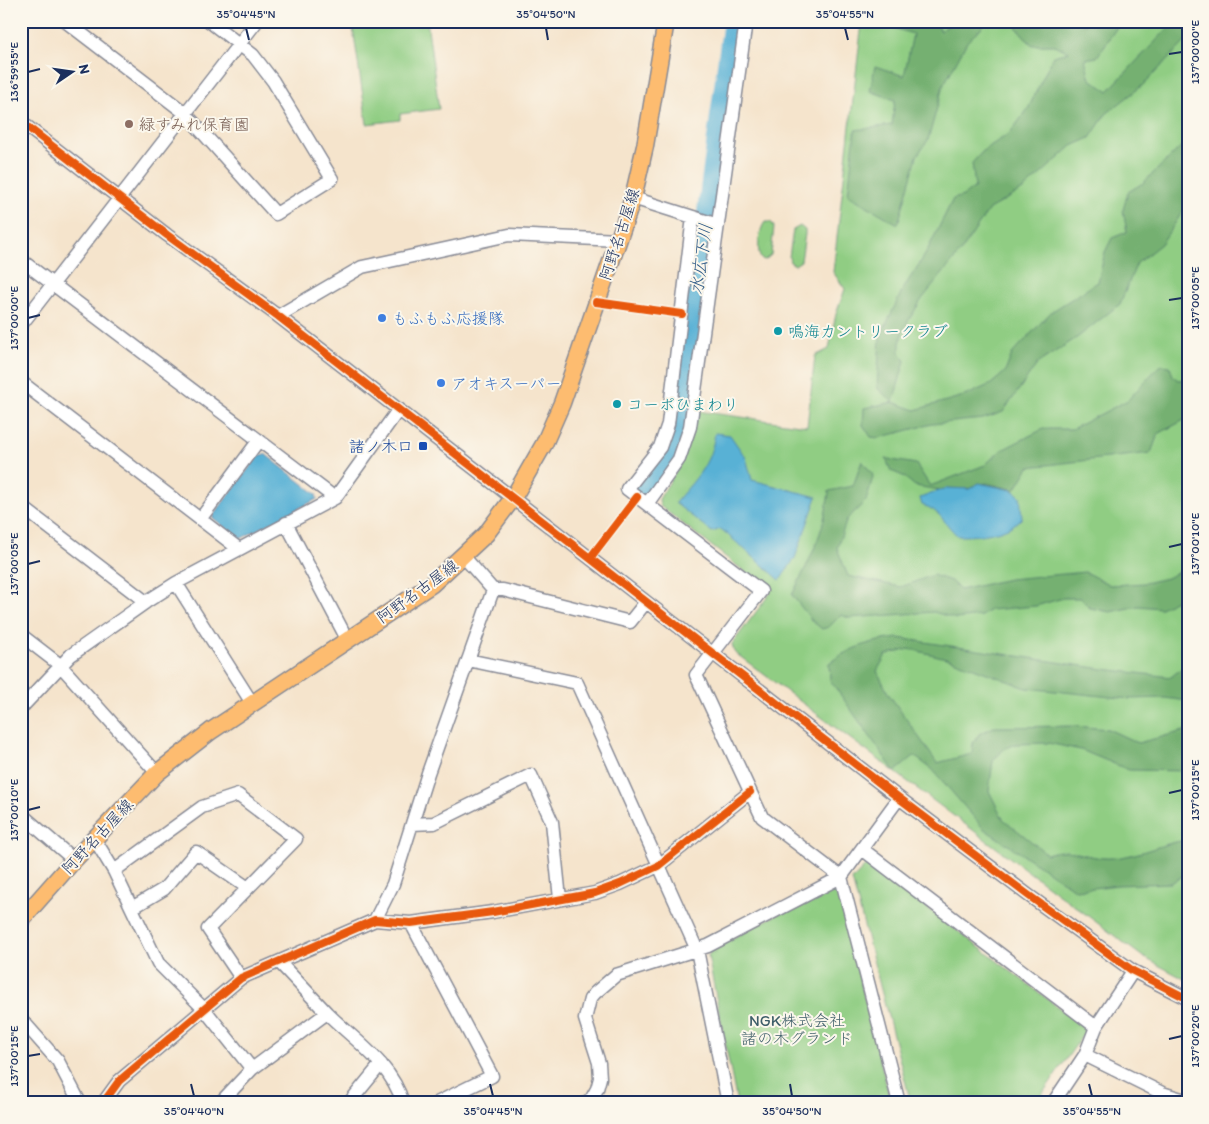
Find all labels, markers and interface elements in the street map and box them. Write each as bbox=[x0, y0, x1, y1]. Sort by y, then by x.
text: 35°04'45"N bbox=[216, 7, 276, 21]
text: 35°04'50"N bbox=[516, 7, 576, 21]
text: 35°04'55"N bbox=[816, 7, 874, 21]
text: 137°00'00"E bbox=[1188, 19, 1202, 84]
text: 136°59'55"E bbox=[7, 41, 21, 102]
north arrow bbox=[48, 48, 98, 98]
text: N bbox=[75, 63, 94, 76]
place label: 緑すみれ保育園 bbox=[139, 115, 250, 134]
marker: 緑すみれ保育園 bbox=[123, 118, 135, 130]
street label: 阿野名古屋線 bbox=[596, 186, 643, 283]
water label: 水広下川 bbox=[685, 222, 717, 296]
text: 137°00'05"E bbox=[1188, 266, 1202, 330]
text: 137°00'00"E bbox=[7, 285, 21, 350]
place label: もふもふ応援隊 bbox=[392, 309, 505, 328]
marker: もふもふ応援隊 bbox=[376, 312, 388, 324]
place label: 鳴海カントリークラブ bbox=[788, 322, 948, 341]
marker: 鳴海カントリークラブ bbox=[772, 325, 784, 337]
place label: アオキスーパー bbox=[451, 374, 561, 393]
marker: アオキスーパー bbox=[435, 377, 447, 389]
place label: コーポひまわり bbox=[627, 395, 739, 414]
marker: コーポひまわり bbox=[611, 398, 623, 410]
place label: 諸ノ木口 bbox=[349, 437, 413, 456]
marker: 諸ノ木口 bbox=[417, 440, 429, 452]
text: 137°00'10"E bbox=[1188, 512, 1202, 575]
text: 137°00'05"E bbox=[7, 532, 21, 596]
street label: 阿野名古屋線 bbox=[373, 556, 462, 627]
text: 137°00'15"E bbox=[1188, 759, 1202, 821]
text: 137°00'10"E bbox=[7, 778, 21, 841]
street label: 阿野名古屋線 bbox=[58, 795, 137, 878]
text: 137°00'20"E bbox=[1188, 1004, 1202, 1068]
park label: NGK株式会社 諸の木グランド bbox=[741, 1011, 853, 1048]
text: 137°00'15"E bbox=[7, 1025, 21, 1087]
text: 35°04'40"N bbox=[164, 1104, 224, 1118]
text: 35°04'45"N bbox=[463, 1104, 523, 1118]
text: 35°04'50"N bbox=[762, 1104, 822, 1118]
text: 35°04'55"N bbox=[1063, 1104, 1121, 1118]

